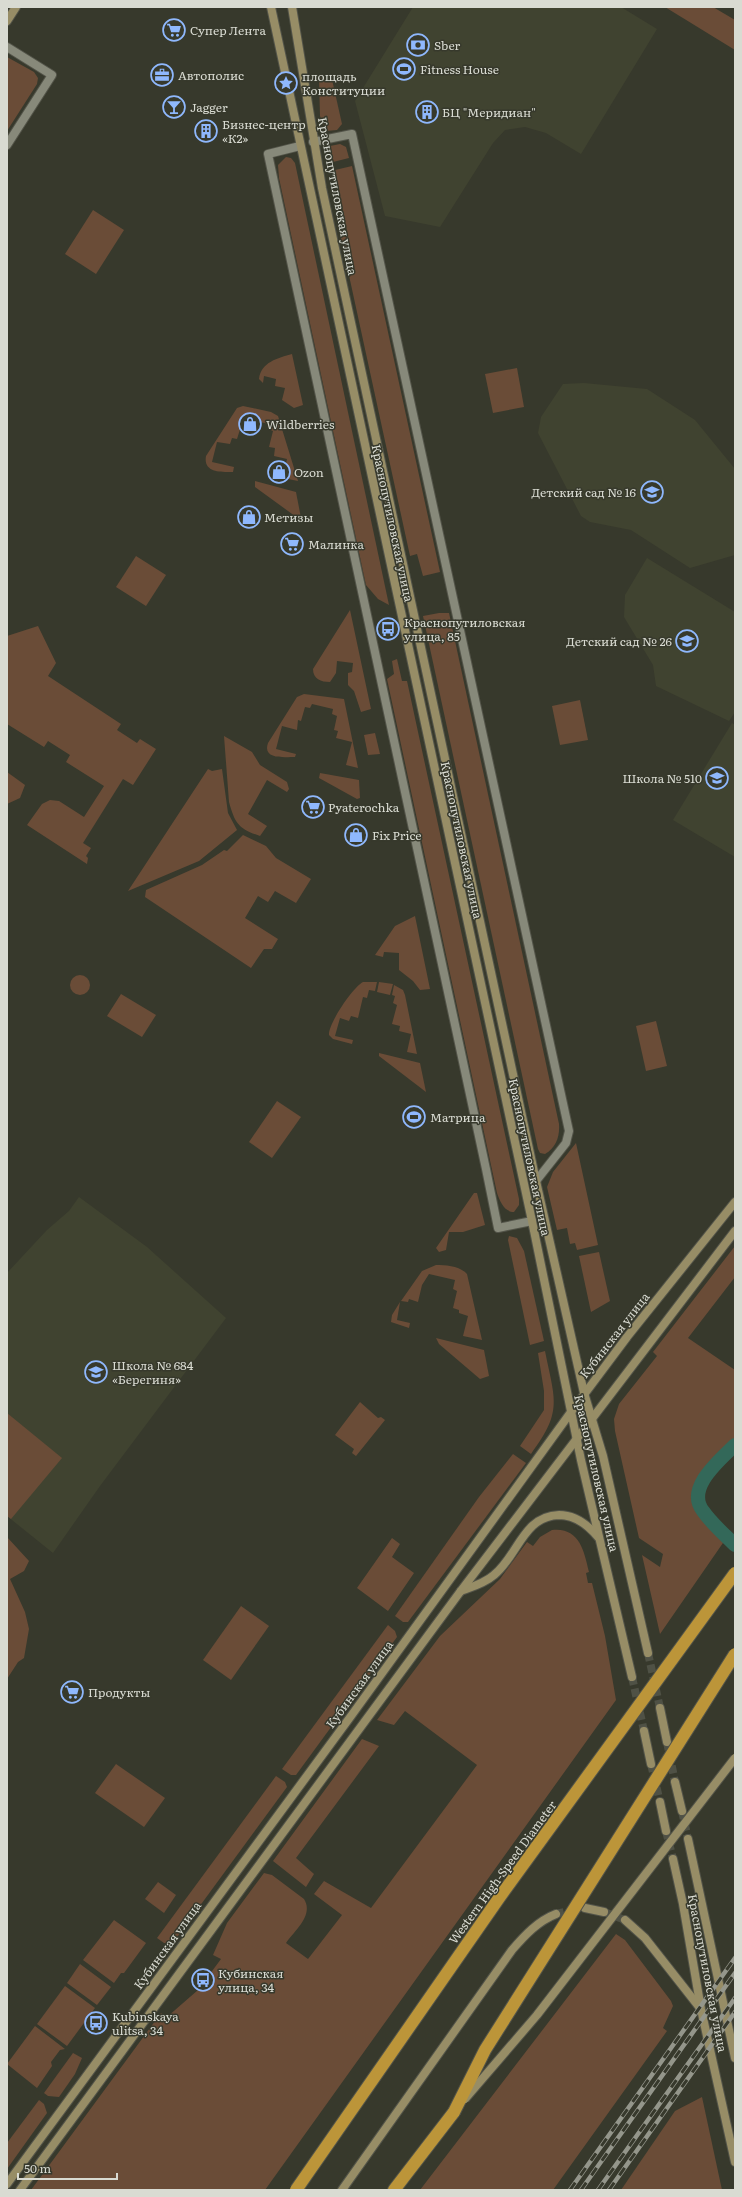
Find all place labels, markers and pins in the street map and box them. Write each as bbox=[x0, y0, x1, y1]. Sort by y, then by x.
supermarket icon: Супер Лента bbox=[161, 17, 187, 43]
place label: Супер Лента bbox=[190, 21, 266, 39]
bank icon: Sber bbox=[405, 32, 431, 58]
place label: Sber bbox=[434, 36, 461, 54]
sports icon: Fitness House bbox=[391, 56, 417, 82]
place label: Fitness House bbox=[420, 60, 499, 78]
office icon: Автополис bbox=[149, 62, 175, 88]
place label: Автополис bbox=[178, 66, 244, 84]
place label: площадь Конституции bbox=[302, 67, 385, 99]
place icon: площадь Конституции bbox=[273, 70, 299, 96]
bar icon: Jagger bbox=[161, 94, 187, 120]
place label: Jagger bbox=[190, 98, 228, 116]
building icon: БЦ "Меридиан" bbox=[414, 99, 440, 125]
place label: БЦ "Меридиан" bbox=[442, 103, 536, 121]
place label: Бизнес-центр «К2» bbox=[222, 115, 306, 147]
building icon: Бизнес-центр «К2» bbox=[193, 118, 219, 144]
shop icon: Wildberries bbox=[237, 411, 263, 437]
place label: Wildberries bbox=[266, 415, 335, 433]
shop icon: Ozon bbox=[266, 459, 292, 485]
place label: Ozon bbox=[294, 463, 324, 481]
school or university icon: Детский сад № 16 bbox=[639, 479, 665, 505]
place label: Детский сад № 16 bbox=[532, 483, 637, 501]
shop icon: Метизы bbox=[236, 504, 262, 530]
place label: Метизы bbox=[264, 508, 313, 526]
supermarket icon: Малинка bbox=[279, 531, 305, 557]
place label: Малинка bbox=[308, 535, 365, 553]
place label: Краснопутиловская улица, 85 bbox=[404, 613, 526, 645]
bus stop icon: Краснопутиловская улица, 85 bbox=[375, 616, 401, 642]
school or university icon: Детский сад № 26 bbox=[674, 628, 700, 654]
place label: Детский сад № 26 bbox=[566, 632, 673, 650]
school or university icon: Школа № 510 bbox=[704, 765, 730, 791]
place label: Школа № 510 bbox=[622, 769, 702, 787]
supermarket icon: Pyaterochka bbox=[300, 794, 326, 820]
place label: Pyaterochka bbox=[328, 798, 400, 816]
shop icon: Fix Price bbox=[343, 822, 369, 848]
place label: Fix Price bbox=[372, 826, 422, 844]
sports icon: Матрица bbox=[401, 1104, 427, 1130]
place label: Матрица bbox=[430, 1108, 486, 1126]
place label: Школа № 684 «Берегиня» bbox=[112, 1356, 194, 1388]
school or university icon: Школа № 684 «Берегиня» bbox=[83, 1359, 109, 1385]
supermarket icon: Продукты bbox=[59, 1679, 85, 1705]
place label: Продукты bbox=[88, 1683, 150, 1701]
place label: Кубинская улица, 34 bbox=[218, 1964, 283, 1996]
bus stop icon: Кубинская улица, 34 bbox=[190, 1967, 216, 1993]
place label: Kubinskaya ulitsa, 34 bbox=[112, 2007, 179, 2039]
bus stop icon: Kubinskaya ulitsa, 34 bbox=[83, 2010, 109, 2036]

